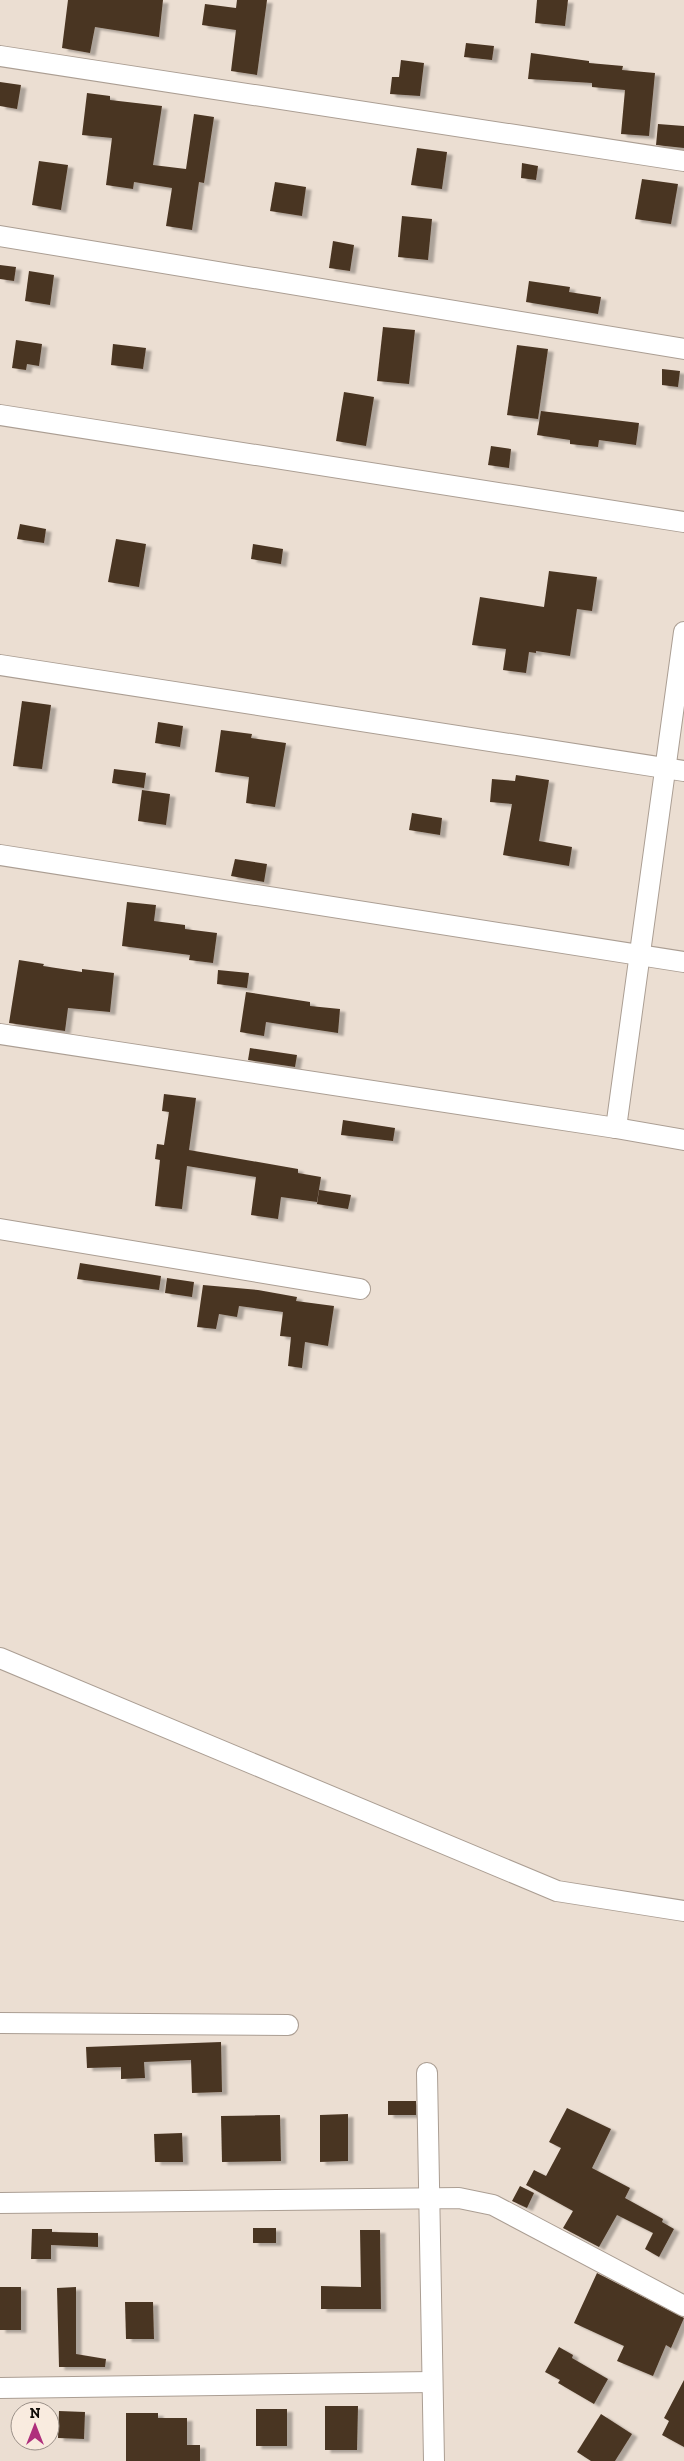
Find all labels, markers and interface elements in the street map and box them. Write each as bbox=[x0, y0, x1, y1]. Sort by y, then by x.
north arrow bbox=[10, 2401, 60, 2451]
text: N bbox=[30, 2405, 41, 2422]

